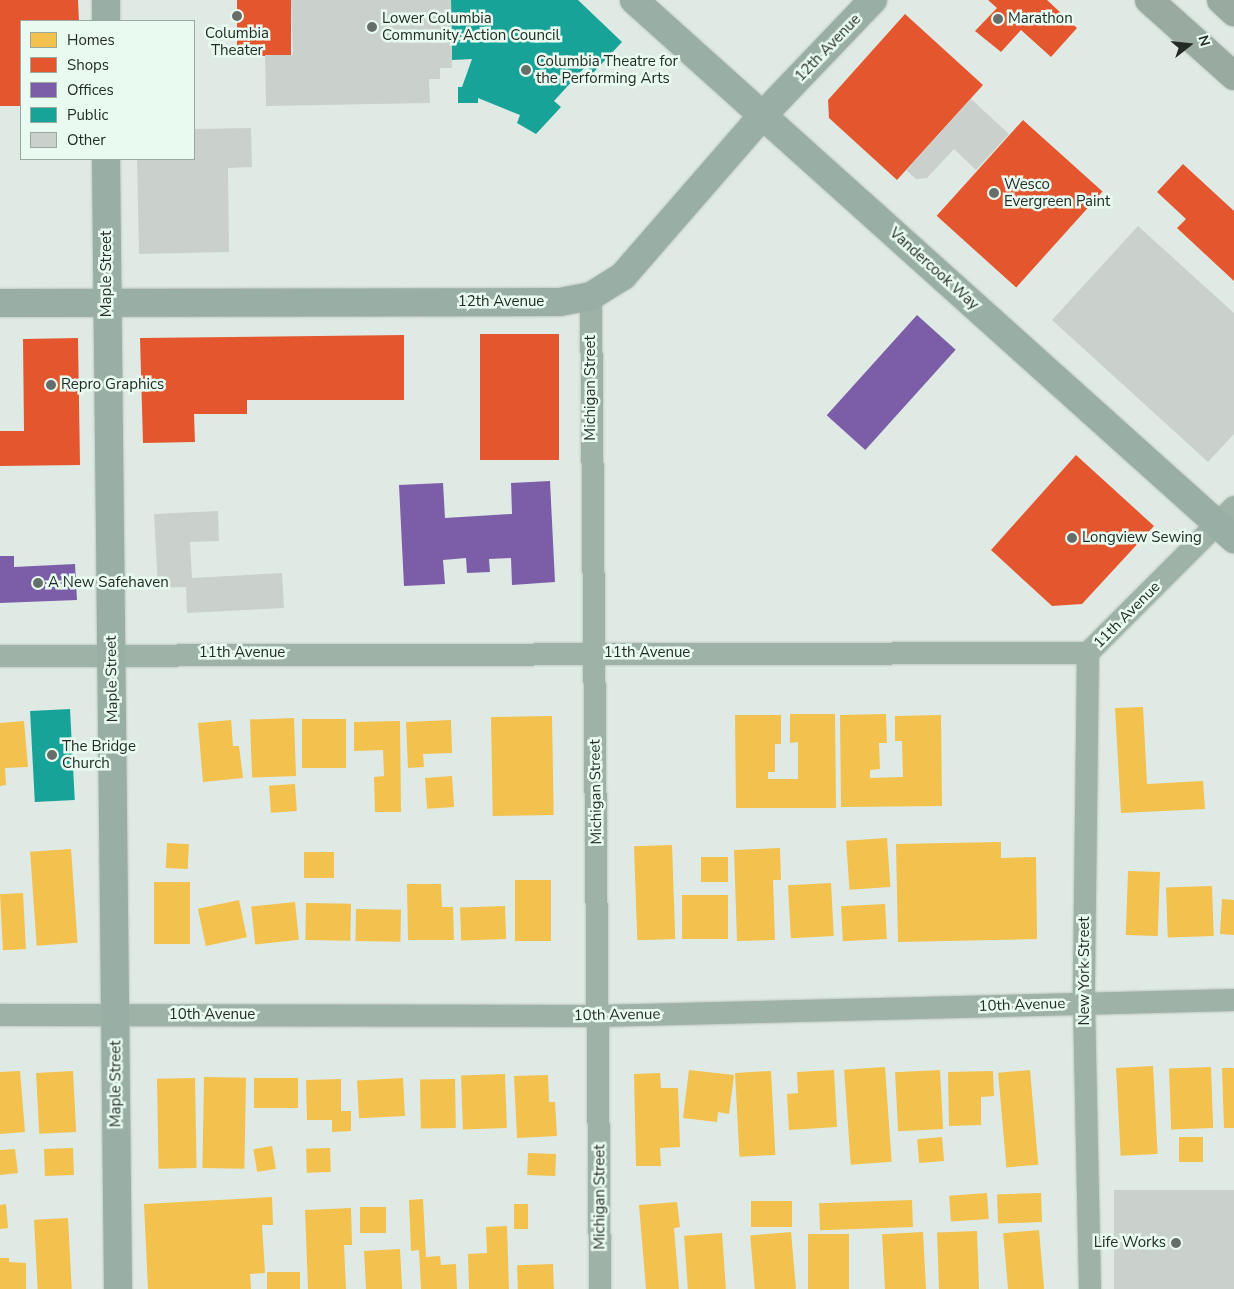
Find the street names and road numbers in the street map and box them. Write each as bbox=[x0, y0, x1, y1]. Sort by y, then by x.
street label: 12th Avenue bbox=[791, 11, 865, 85]
street label: Vandercook Way bbox=[886, 224, 982, 314]
street label: Maple Street bbox=[98, 231, 116, 317]
street label: 12th Avenue bbox=[458, 293, 544, 311]
street label: Michigan Street bbox=[582, 335, 600, 441]
street label: 11th Avenue bbox=[1090, 578, 1164, 652]
street label: Maple Street bbox=[102, 636, 122, 722]
street label: 11th Avenue bbox=[199, 644, 285, 662]
street label: 11th Avenue bbox=[604, 644, 690, 662]
street label: Michigan Street bbox=[586, 739, 606, 845]
street label: New York Street bbox=[1076, 916, 1094, 1026]
street label: 10th Avenue bbox=[978, 994, 1066, 1016]
street label: 10th Avenue bbox=[574, 1005, 660, 1025]
street label: 10th Avenue bbox=[169, 1006, 255, 1024]
street label: Maple Street bbox=[107, 1041, 125, 1127]
street label: Michigan Street bbox=[591, 1144, 609, 1250]

